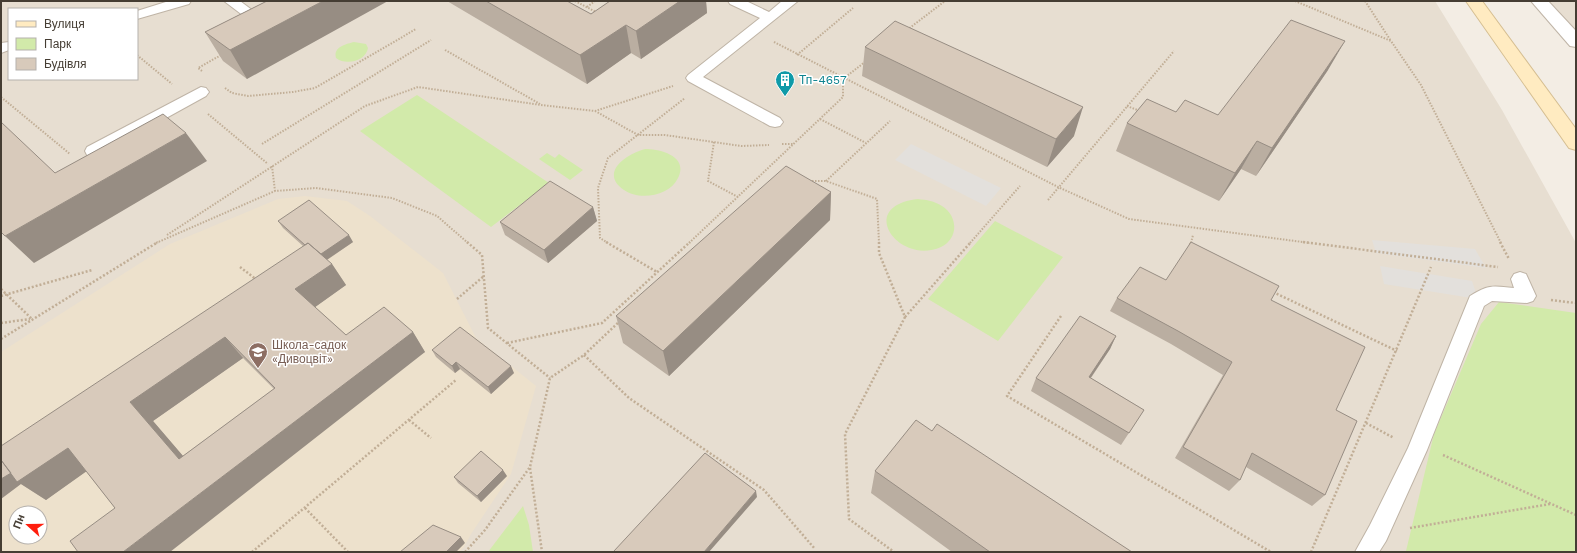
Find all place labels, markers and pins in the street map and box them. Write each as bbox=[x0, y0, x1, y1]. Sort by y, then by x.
building icon: Тп-4657 bbox=[774, 69, 796, 97]
place label: Тп-4657 bbox=[799, 73, 847, 87]
place label: Школа-садок «Дивоцвіт» bbox=[272, 338, 347, 366]
school or university icon: Школа-садок «Дивоцвіт» bbox=[247, 341, 269, 369]

